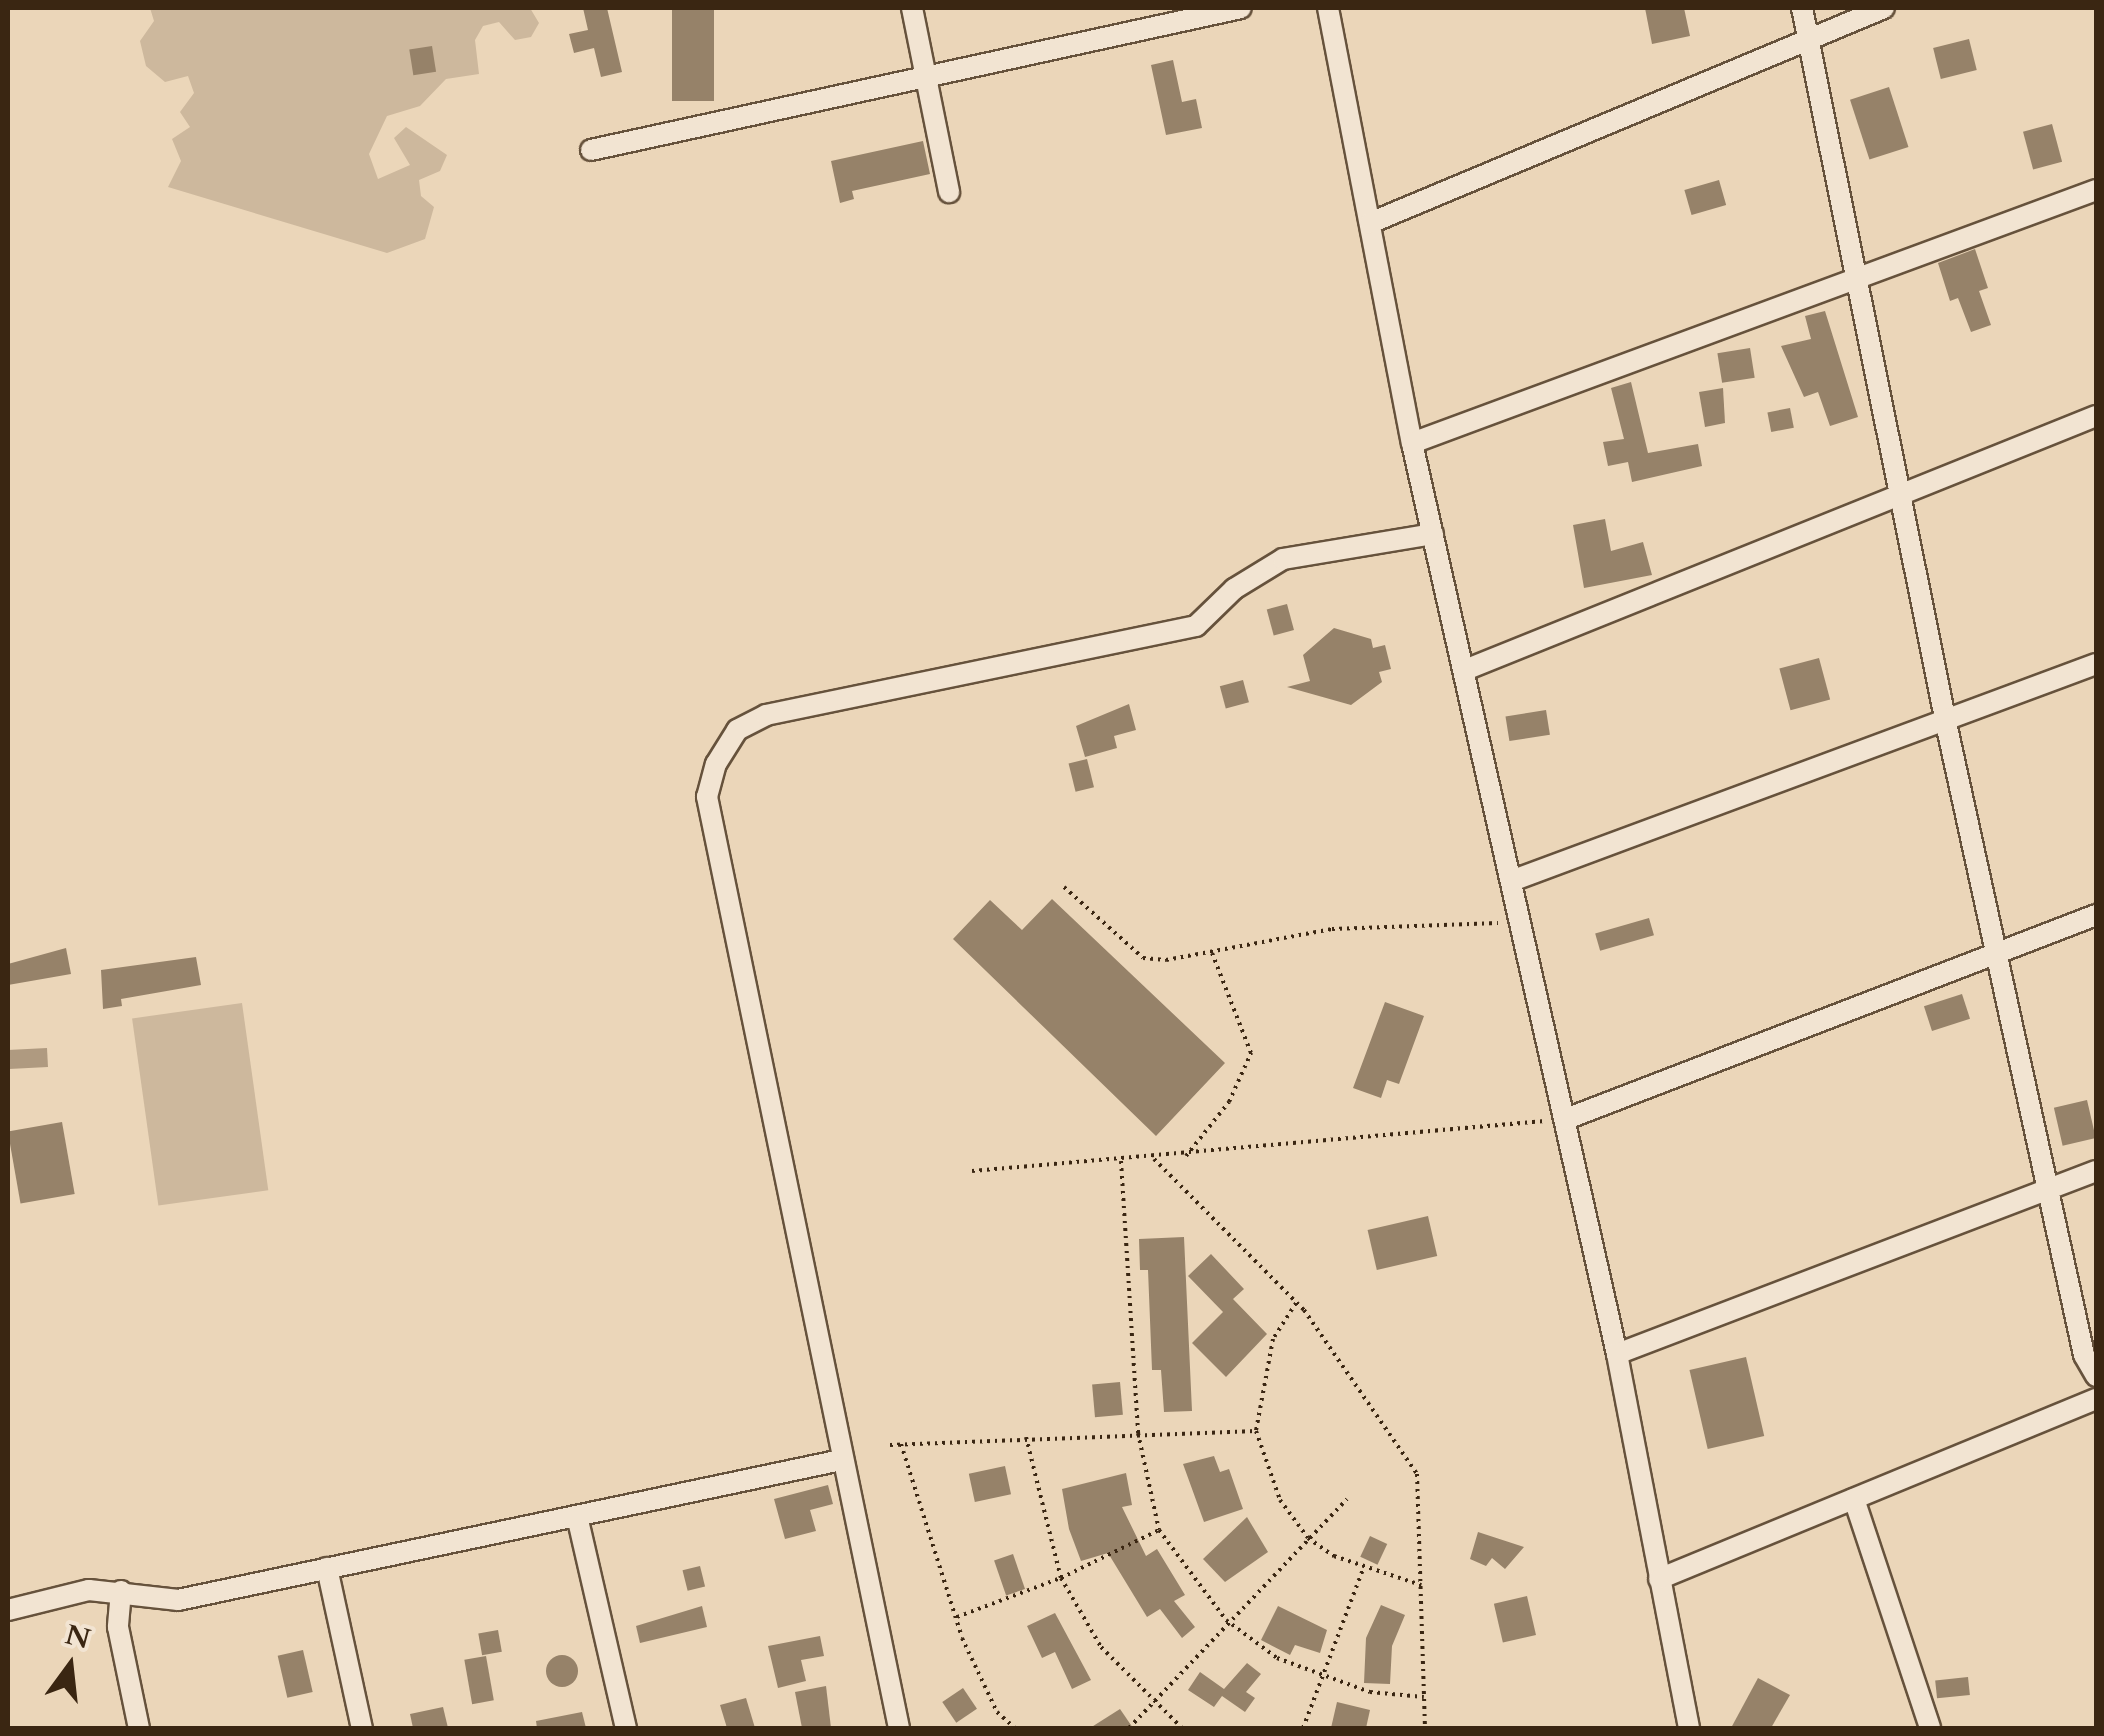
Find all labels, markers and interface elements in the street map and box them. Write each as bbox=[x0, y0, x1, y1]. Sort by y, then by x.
north arrow bbox=[20, 1616, 120, 1716]
text: N bbox=[61, 1616, 94, 1659]

